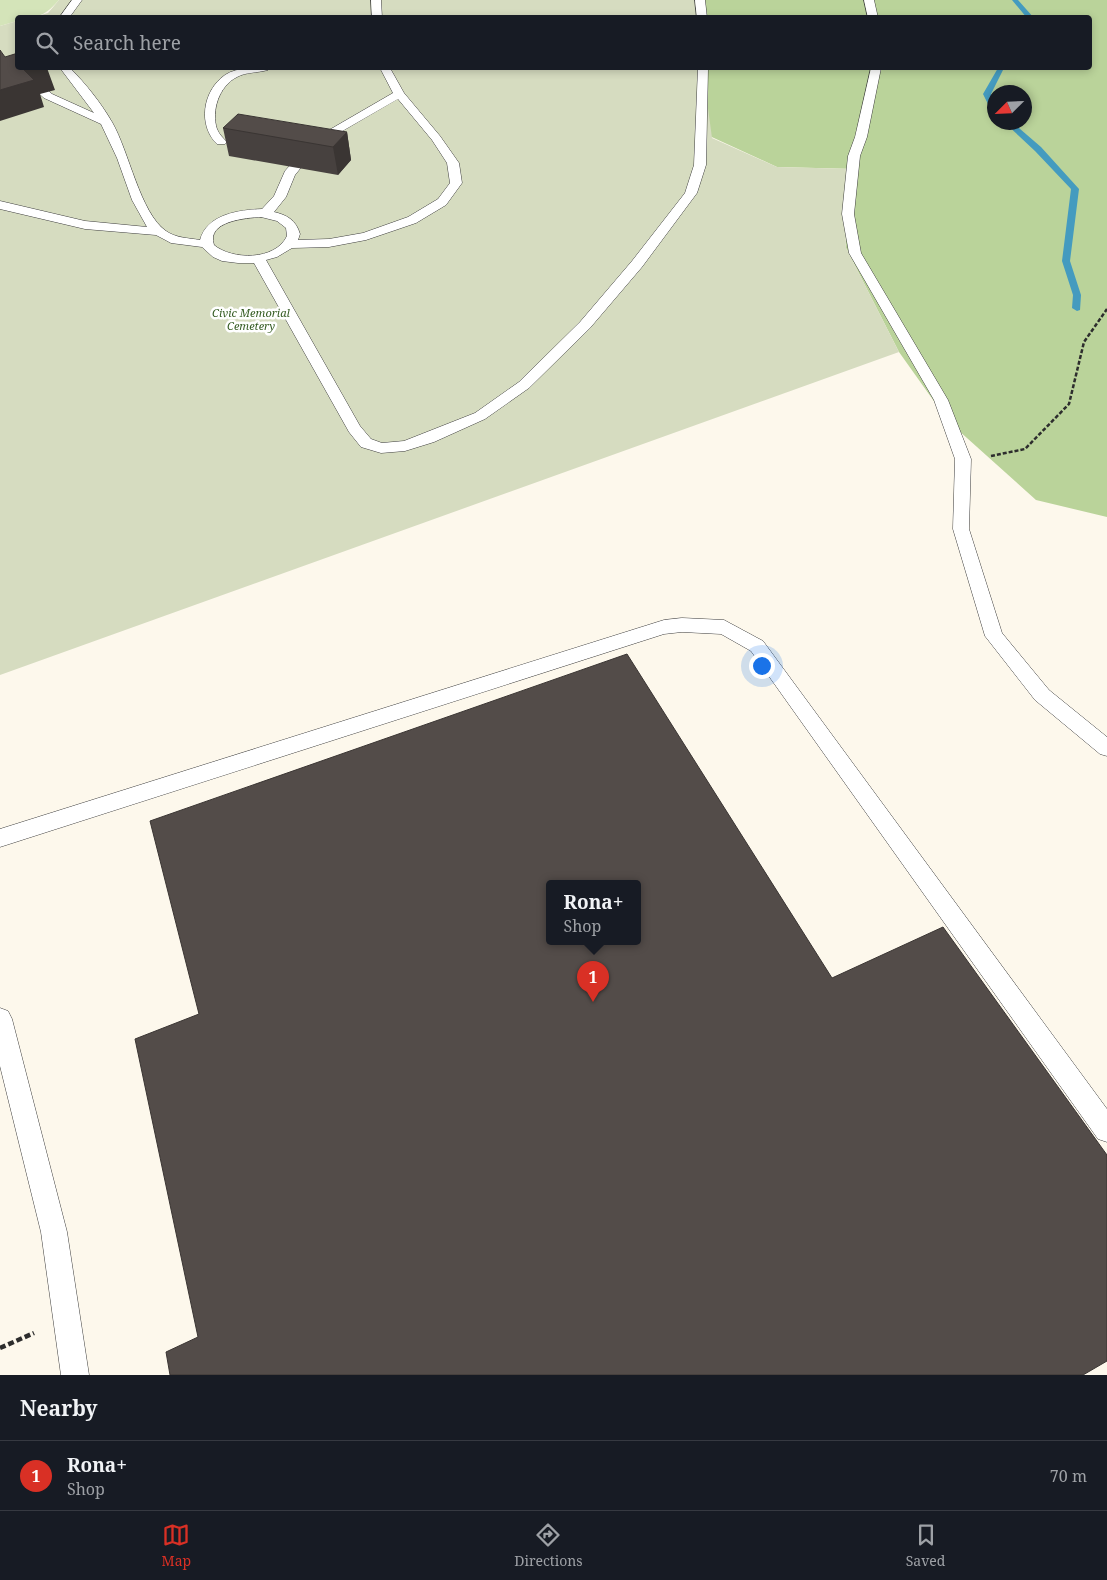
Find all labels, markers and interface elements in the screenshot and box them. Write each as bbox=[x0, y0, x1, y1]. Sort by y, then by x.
search box bbox=[15, 15, 1092, 70]
icon: search bbox=[33, 29, 61, 57]
text: Search here bbox=[73, 30, 181, 56]
north arrow bbox=[987, 85, 1032, 130]
park label: Civic Memorial Cemetery bbox=[212, 305, 291, 333]
your location bbox=[749, 653, 775, 679]
popup bbox=[546, 880, 641, 945]
text: Rona+ bbox=[563, 889, 624, 915]
text: Shop bbox=[563, 915, 601, 937]
pin: 1 bbox=[577, 961, 609, 1002]
text: Nearby bbox=[20, 1394, 98, 1422]
text: Rona+ bbox=[67, 1452, 127, 1478]
text: 1 bbox=[31, 1465, 41, 1487]
text: 70 m bbox=[1050, 1465, 1087, 1487]
text: Shop bbox=[67, 1478, 105, 1500]
tab: Map bbox=[162, 1521, 191, 1570]
tab: Directions bbox=[514, 1521, 583, 1570]
tab: Saved bbox=[906, 1521, 945, 1570]

